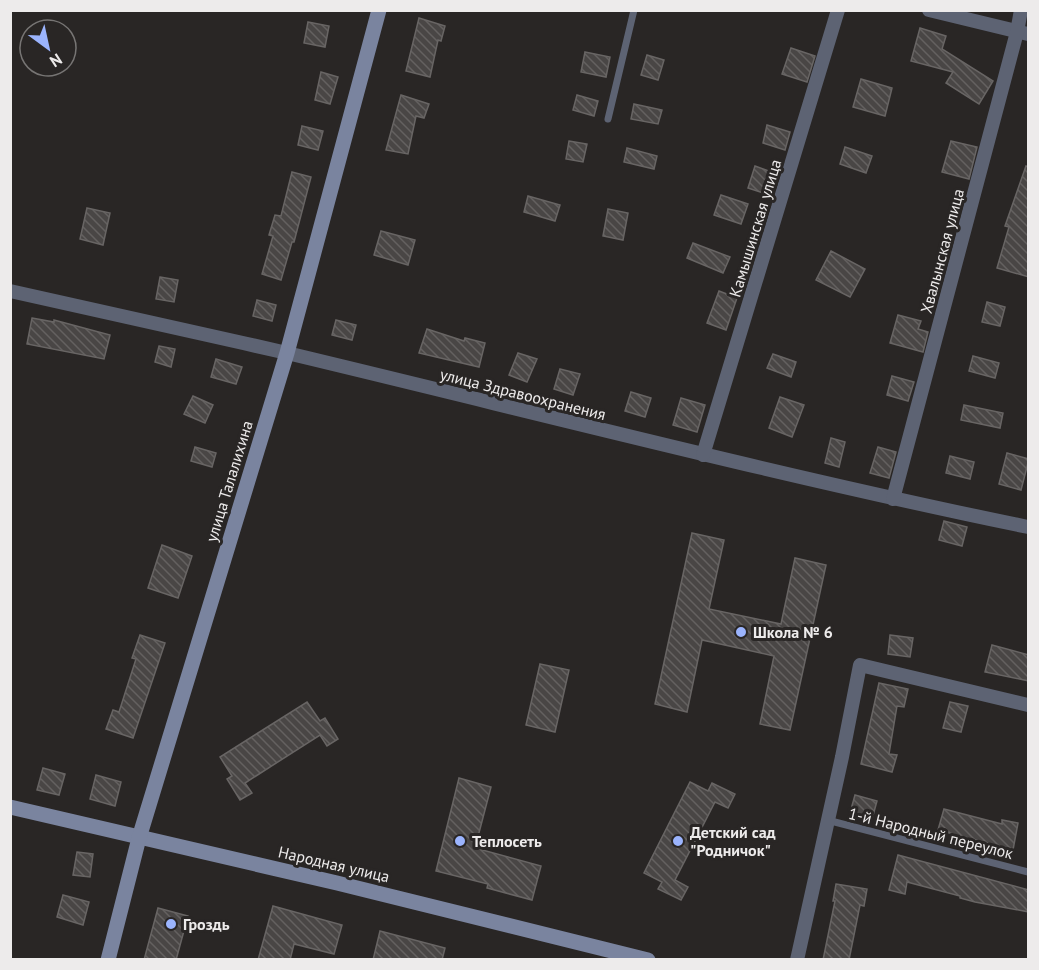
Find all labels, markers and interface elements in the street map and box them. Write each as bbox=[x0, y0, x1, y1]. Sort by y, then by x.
north arrow bbox=[18, 18, 78, 78]
text: N bbox=[46, 49, 66, 72]
street label: Камышинская улица bbox=[725, 157, 785, 299]
street label: Хвалынская улица bbox=[916, 186, 968, 316]
street label: улица Здравоохранения bbox=[438, 364, 608, 424]
street label: улица Талалихина bbox=[201, 418, 257, 544]
place label: Школа № 6 bbox=[753, 622, 833, 642]
marker: Школа № 6 bbox=[734, 625, 748, 639]
street label: 1-й Народный переулок bbox=[847, 803, 1016, 863]
place label: Детский сад "Родничок" bbox=[690, 822, 776, 860]
place label: Теплосеть bbox=[472, 831, 542, 851]
marker: Теплосеть bbox=[453, 834, 467, 848]
marker: Детский сад "Родничок" bbox=[671, 834, 685, 848]
street label: Народная улица bbox=[276, 841, 392, 887]
place label: Гроздь bbox=[183, 914, 230, 934]
marker: Гроздь bbox=[164, 917, 178, 931]

